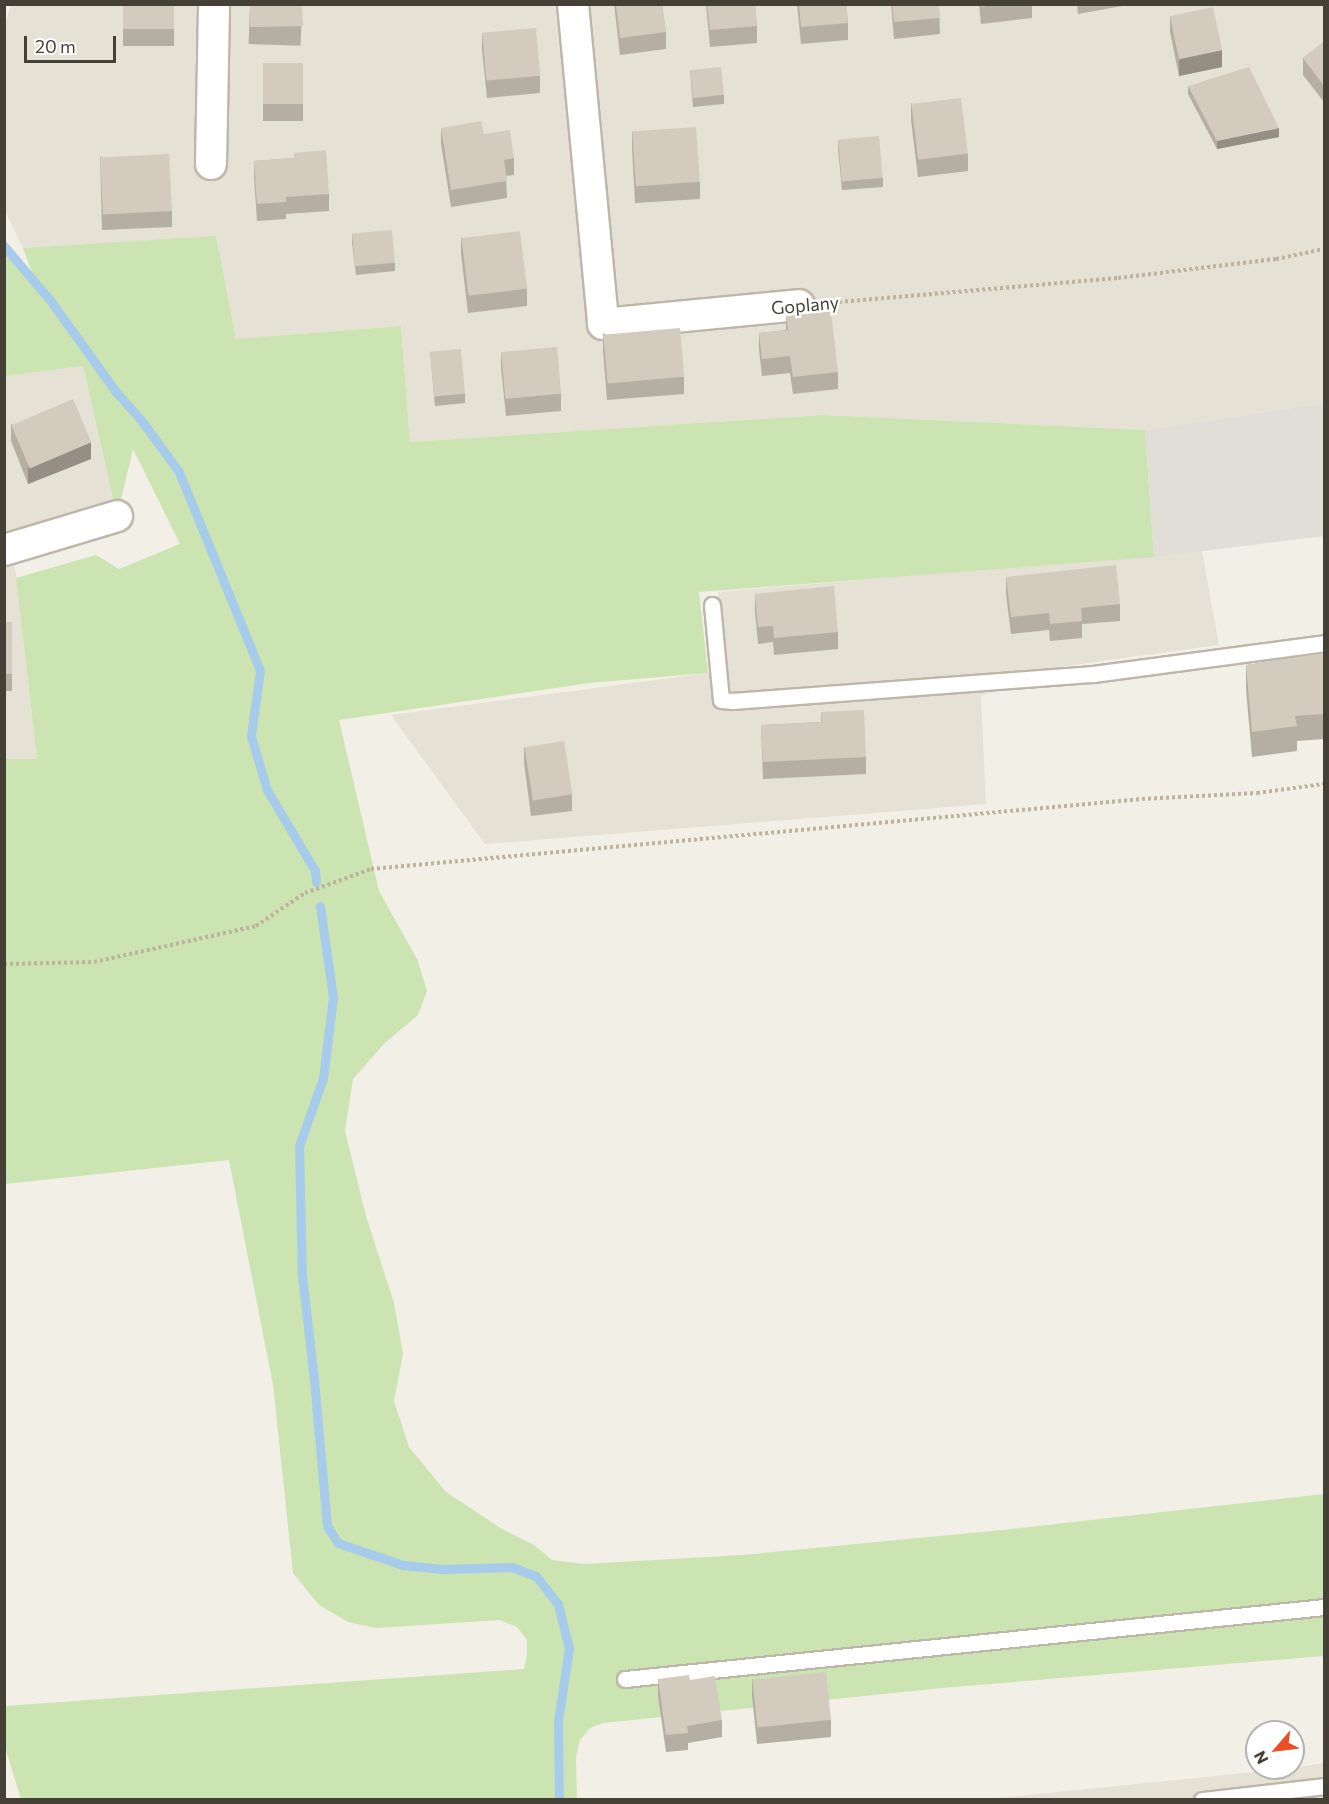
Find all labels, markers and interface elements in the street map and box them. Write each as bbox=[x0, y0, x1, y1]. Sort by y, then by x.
scale bar bbox=[27, 24, 118, 62]
text: 20 m bbox=[35, 35, 76, 57]
street label: Goplany bbox=[770, 291, 840, 319]
north arrow bbox=[1245, 1720, 1305, 1780]
text: N bbox=[1249, 1748, 1272, 1768]

